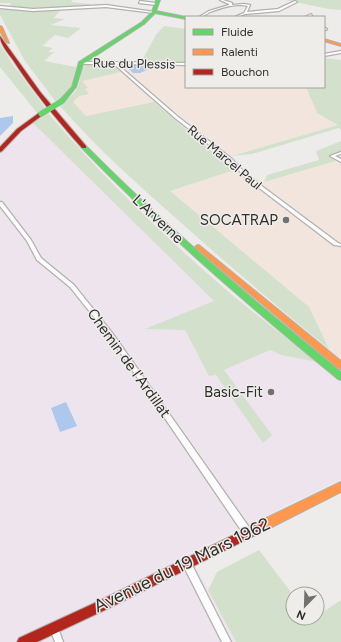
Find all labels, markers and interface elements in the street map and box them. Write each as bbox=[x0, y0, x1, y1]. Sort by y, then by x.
legend bbox=[185, 16, 325, 88]
text: Fluide bbox=[221, 25, 254, 39]
text: Ralenti bbox=[221, 45, 258, 59]
street label: Rue du Plessis bbox=[93, 55, 175, 72]
text: Bouchon bbox=[221, 65, 269, 79]
street label: Rue Marcel Paul bbox=[185, 122, 265, 193]
street label: L'Arverne bbox=[129, 191, 187, 247]
place label: SOCATRAP bbox=[200, 211, 278, 229]
marker: SOCATRAP bbox=[281, 215, 291, 225]
street label: Chemin de l'Ardillat bbox=[83, 305, 175, 421]
place label: Basic-Fit bbox=[204, 383, 263, 401]
marker: Basic-Fit bbox=[266, 387, 276, 397]
street label: Avenue du 19 Mars 1962 bbox=[90, 513, 274, 617]
north arrow bbox=[285, 586, 325, 626]
text: N bbox=[295, 607, 308, 622]

